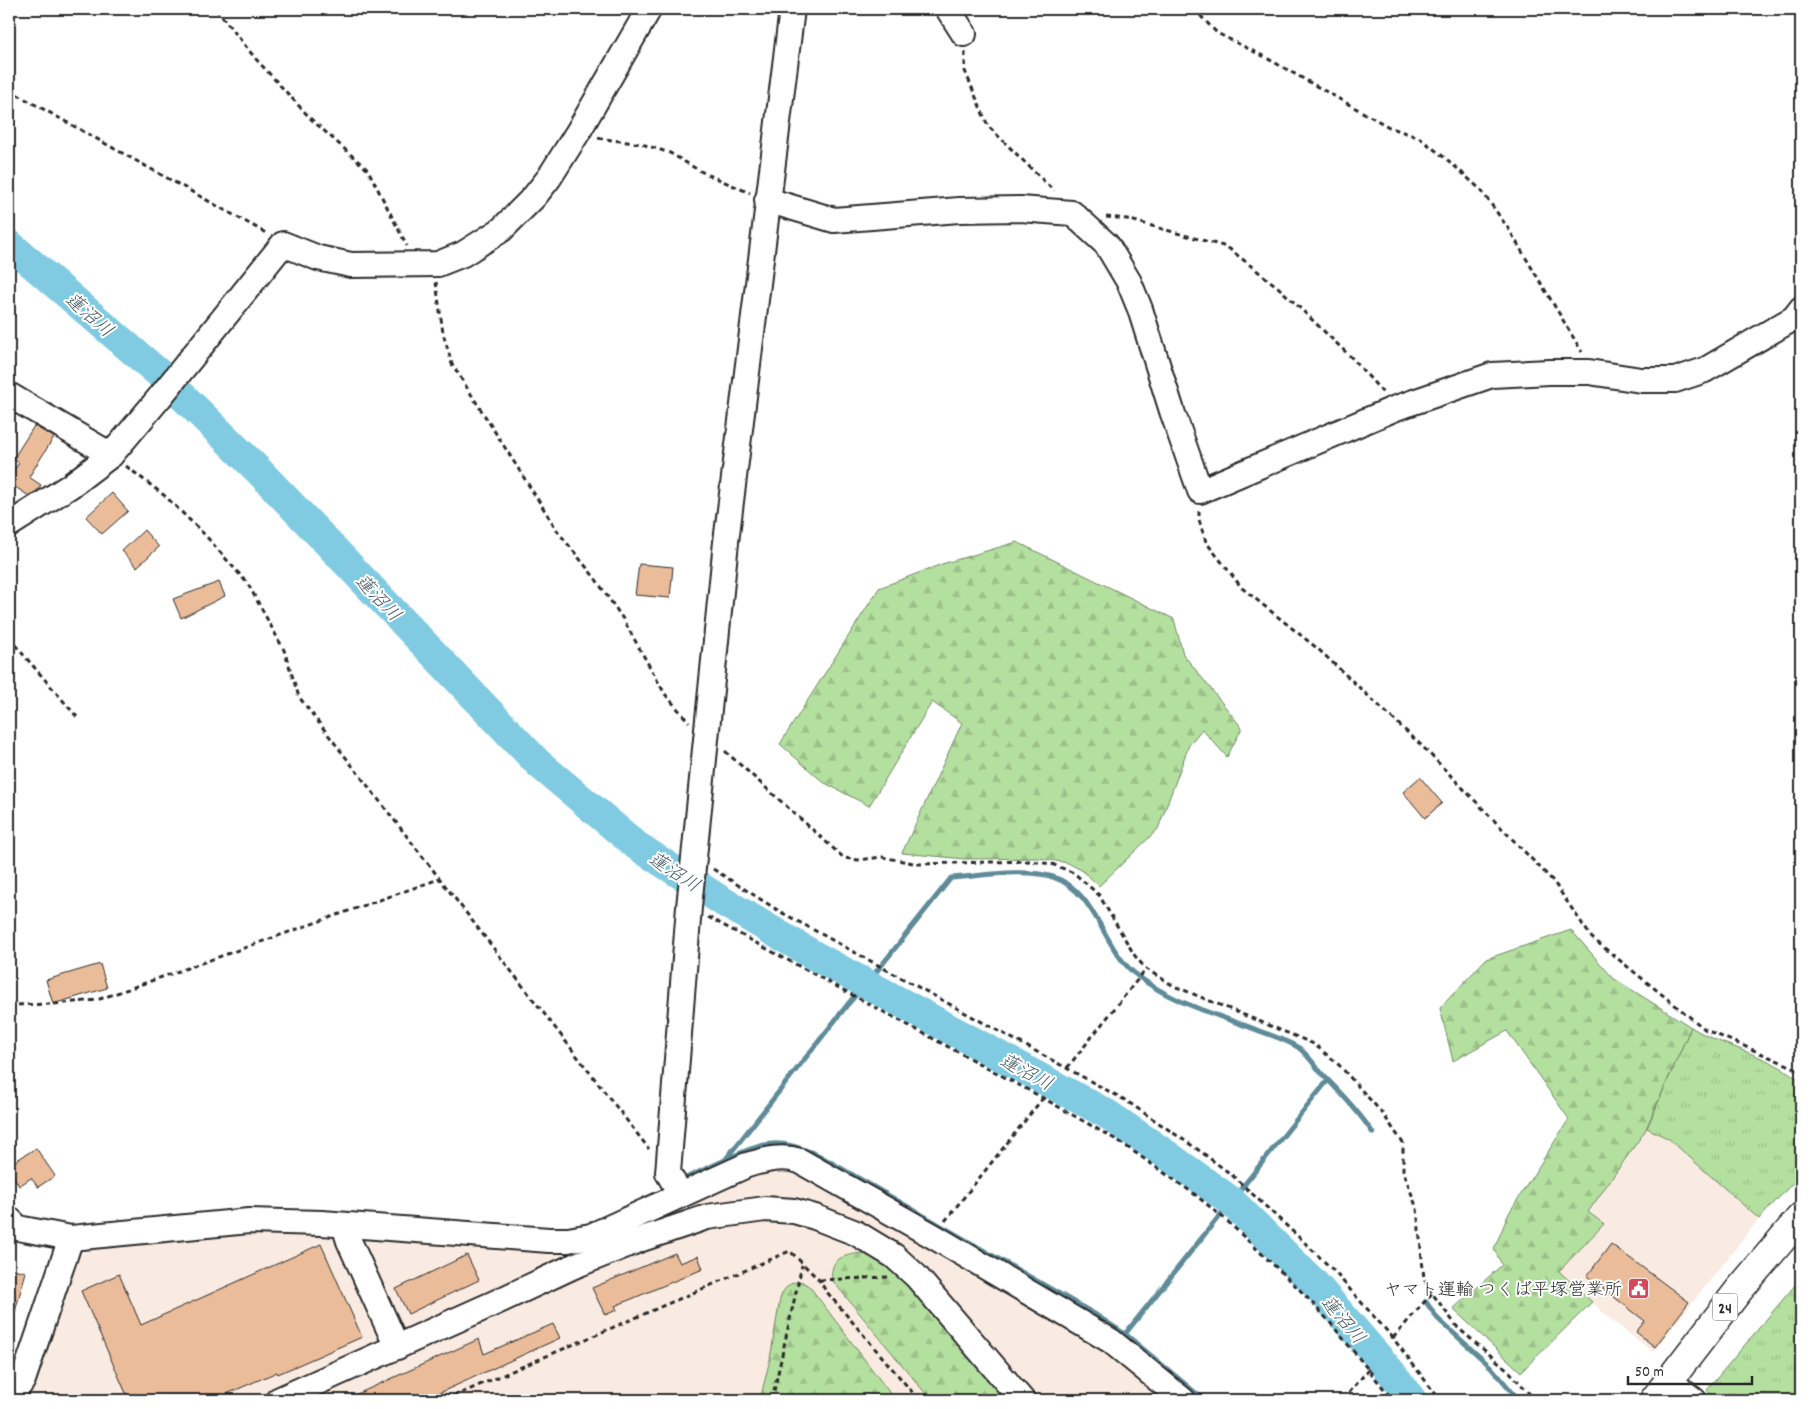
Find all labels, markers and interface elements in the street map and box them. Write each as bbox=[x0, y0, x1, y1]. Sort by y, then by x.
water label: 蓮沼川 bbox=[57, 288, 118, 346]
water label: 蓮沼川 bbox=[347, 570, 406, 629]
water label: 蓮沼川 bbox=[642, 847, 704, 901]
water label: 蓮沼川 bbox=[994, 1049, 1057, 1099]
public building icon: ヤマト運輸 つくば平塚営業所 bbox=[1626, 1277, 1650, 1301]
place label: ヤマト運輸 つくば平塚営業所 bbox=[1384, 1279, 1622, 1304]
water label: 蓮沼川 bbox=[1313, 1291, 1370, 1352]
road number: 24 bbox=[1712, 1294, 1738, 1320]
scale bar bbox=[1628, 1354, 1751, 1386]
text: 50 m bbox=[1635, 1362, 1664, 1384]

